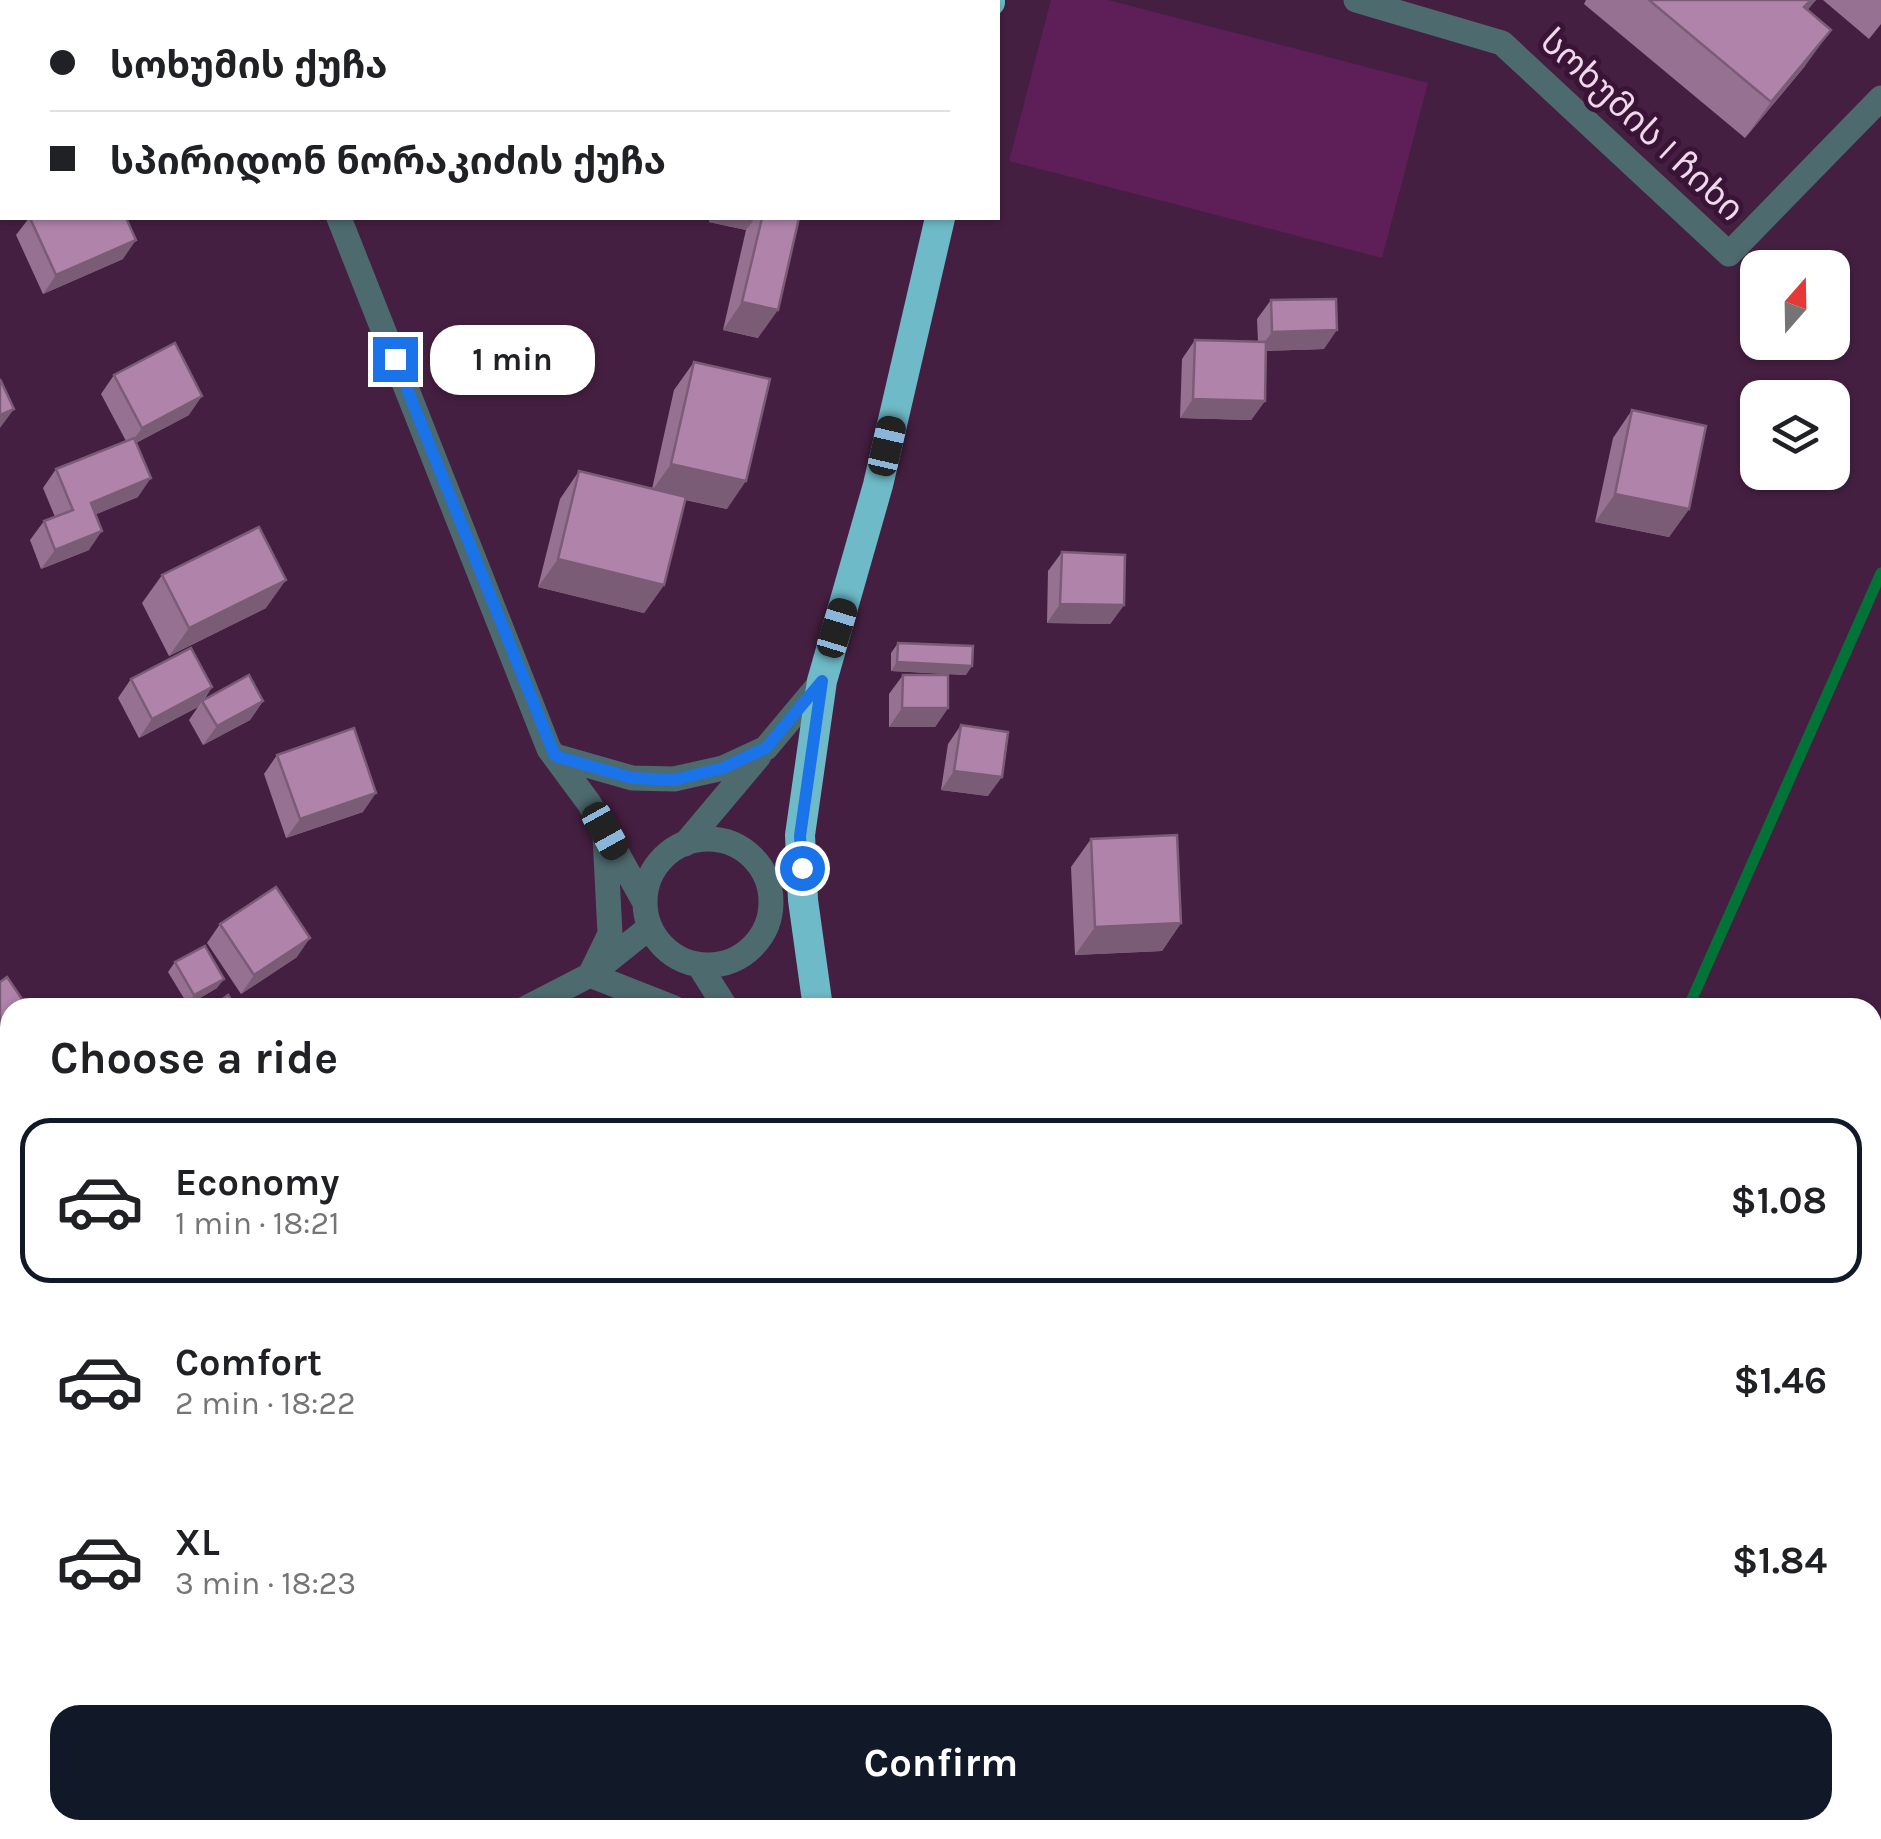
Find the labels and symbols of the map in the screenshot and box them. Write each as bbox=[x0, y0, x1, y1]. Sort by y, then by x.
street label: სოხუმის I ჩიხი bbox=[1532, 21, 1752, 229]
north arrow bbox=[1740, 250, 1850, 360]
callout: 1 min bbox=[430, 324, 595, 394]
route end bbox=[373, 337, 418, 382]
car bbox=[866, 413, 908, 479]
car bbox=[814, 595, 860, 661]
car bbox=[577, 797, 633, 865]
route start bbox=[780, 846, 825, 891]

